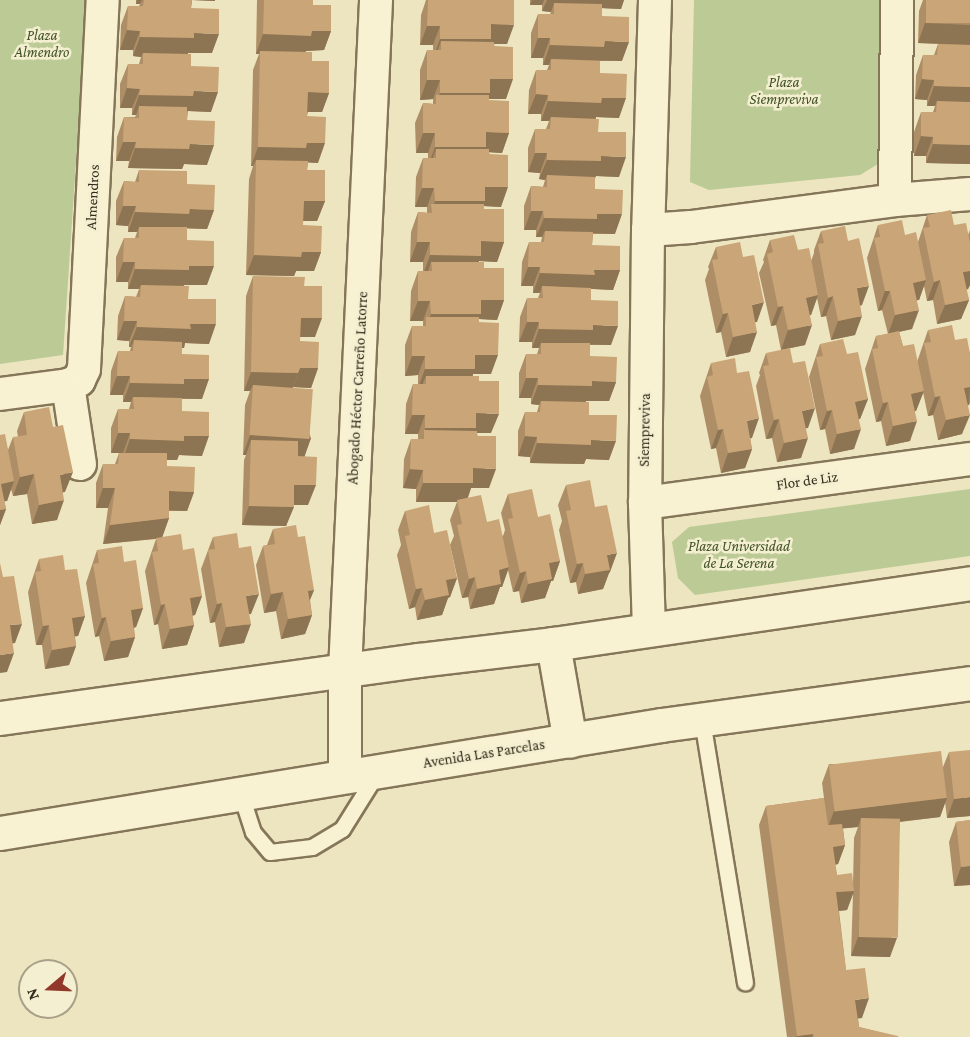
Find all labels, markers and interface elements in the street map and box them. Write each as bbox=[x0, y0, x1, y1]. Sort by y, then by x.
park label: Plaza Almendro bbox=[15, 26, 69, 61]
park label: Plaza Siempreviva bbox=[749, 73, 819, 108]
street label: Almendros bbox=[82, 164, 104, 230]
street label: Abogado Héctor Carreño Latorre bbox=[344, 291, 372, 485]
street label: Siempreviva bbox=[635, 393, 655, 467]
street label: Flor de Liz bbox=[775, 468, 839, 494]
park label: Plaza Universidad de La Serena bbox=[688, 537, 790, 572]
street label: Avenida Las Parcelas bbox=[422, 735, 546, 773]
north arrow bbox=[18, 959, 78, 1019]
text: N bbox=[23, 986, 42, 1002]

